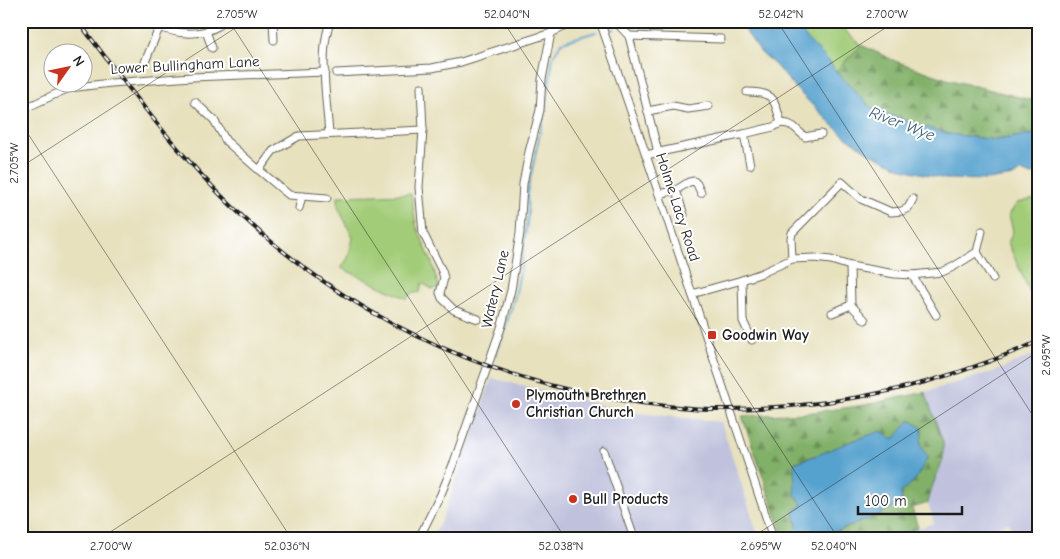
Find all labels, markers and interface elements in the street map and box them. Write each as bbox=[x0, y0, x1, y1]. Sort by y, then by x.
text: 2.705°W bbox=[217, 7, 258, 21]
text: 52.040°N bbox=[484, 7, 530, 21]
text: 52.042°N bbox=[759, 7, 803, 21]
text: 2.700°W bbox=[866, 7, 908, 21]
north arrow bbox=[42, 42, 92, 92]
street label: Lower Bullingham Lane bbox=[110, 52, 261, 78]
text: N bbox=[69, 53, 88, 70]
water label: River Wye bbox=[867, 103, 937, 145]
text: 2.705°W bbox=[7, 142, 21, 183]
street label: Holme Lacy Road bbox=[652, 150, 704, 264]
street label: Watery Lane bbox=[477, 248, 513, 330]
place label: Goodwin Way bbox=[722, 326, 809, 344]
marker: Goodwin Way bbox=[706, 329, 718, 341]
text: 2.695°W bbox=[1039, 334, 1053, 375]
place label: Plymouth Brethren Christian Church bbox=[526, 386, 646, 421]
marker: Plymouth Brethren Christian Church bbox=[510, 398, 522, 410]
scale bar bbox=[858, 484, 961, 516]
place label: Bull Products bbox=[583, 490, 668, 508]
text: 100 m bbox=[865, 492, 907, 510]
marker: Bull Products bbox=[567, 493, 579, 505]
text: 2.700°W bbox=[90, 539, 132, 553]
text: 52.036°N bbox=[264, 539, 310, 553]
text: 52.038°N bbox=[538, 539, 584, 553]
text: 2.695°W bbox=[741, 539, 782, 553]
text: 52.040°N bbox=[811, 539, 857, 553]

